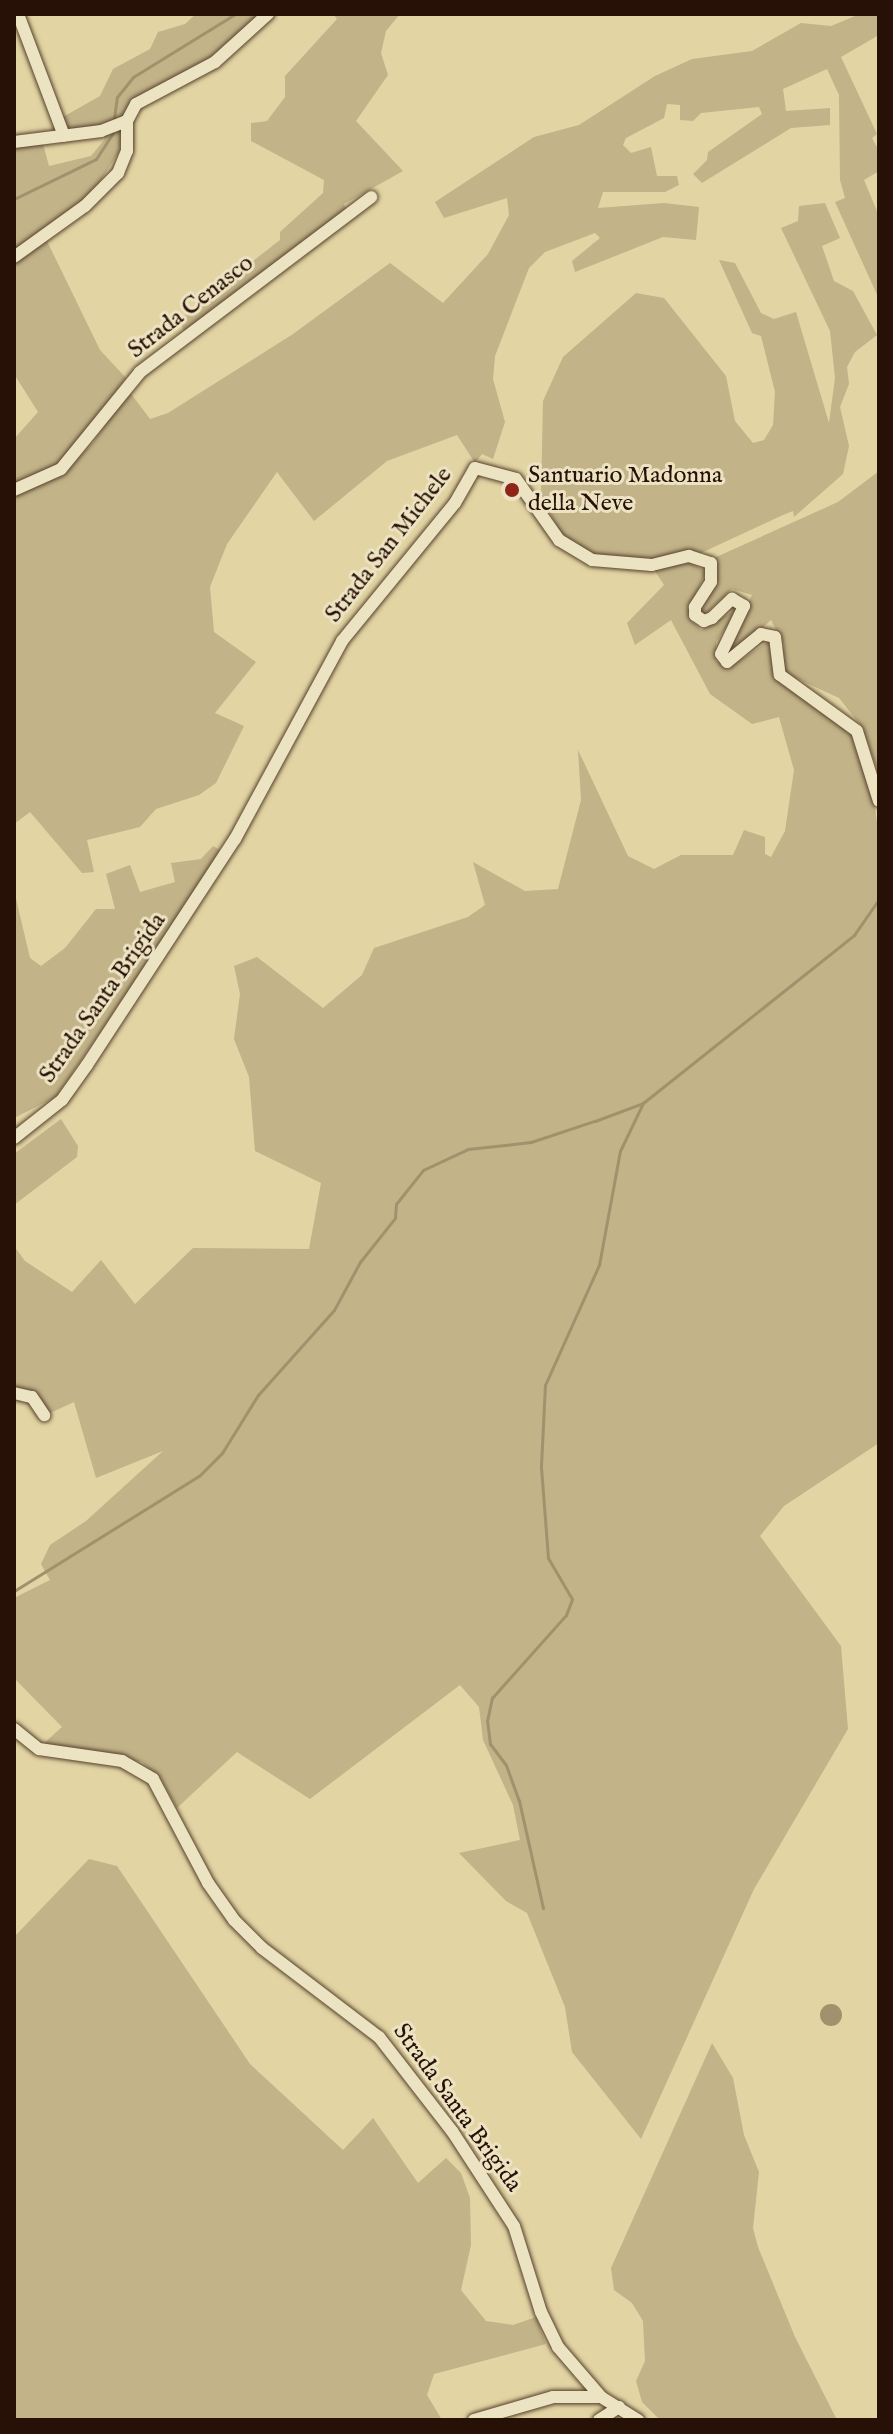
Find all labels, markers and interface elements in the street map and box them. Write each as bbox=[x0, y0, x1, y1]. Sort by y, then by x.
street label: Strada Cenasco bbox=[123, 249, 259, 365]
street label: Strada San Michele bbox=[319, 462, 459, 628]
place label: Santuario Madonna della Neve bbox=[528, 462, 722, 518]
marker: Santuario Madonna della Neve bbox=[503, 481, 521, 499]
street label: Strada Santa Brigida bbox=[34, 907, 172, 1089]
street label: Strada Santa Brigida bbox=[386, 2018, 528, 2198]

